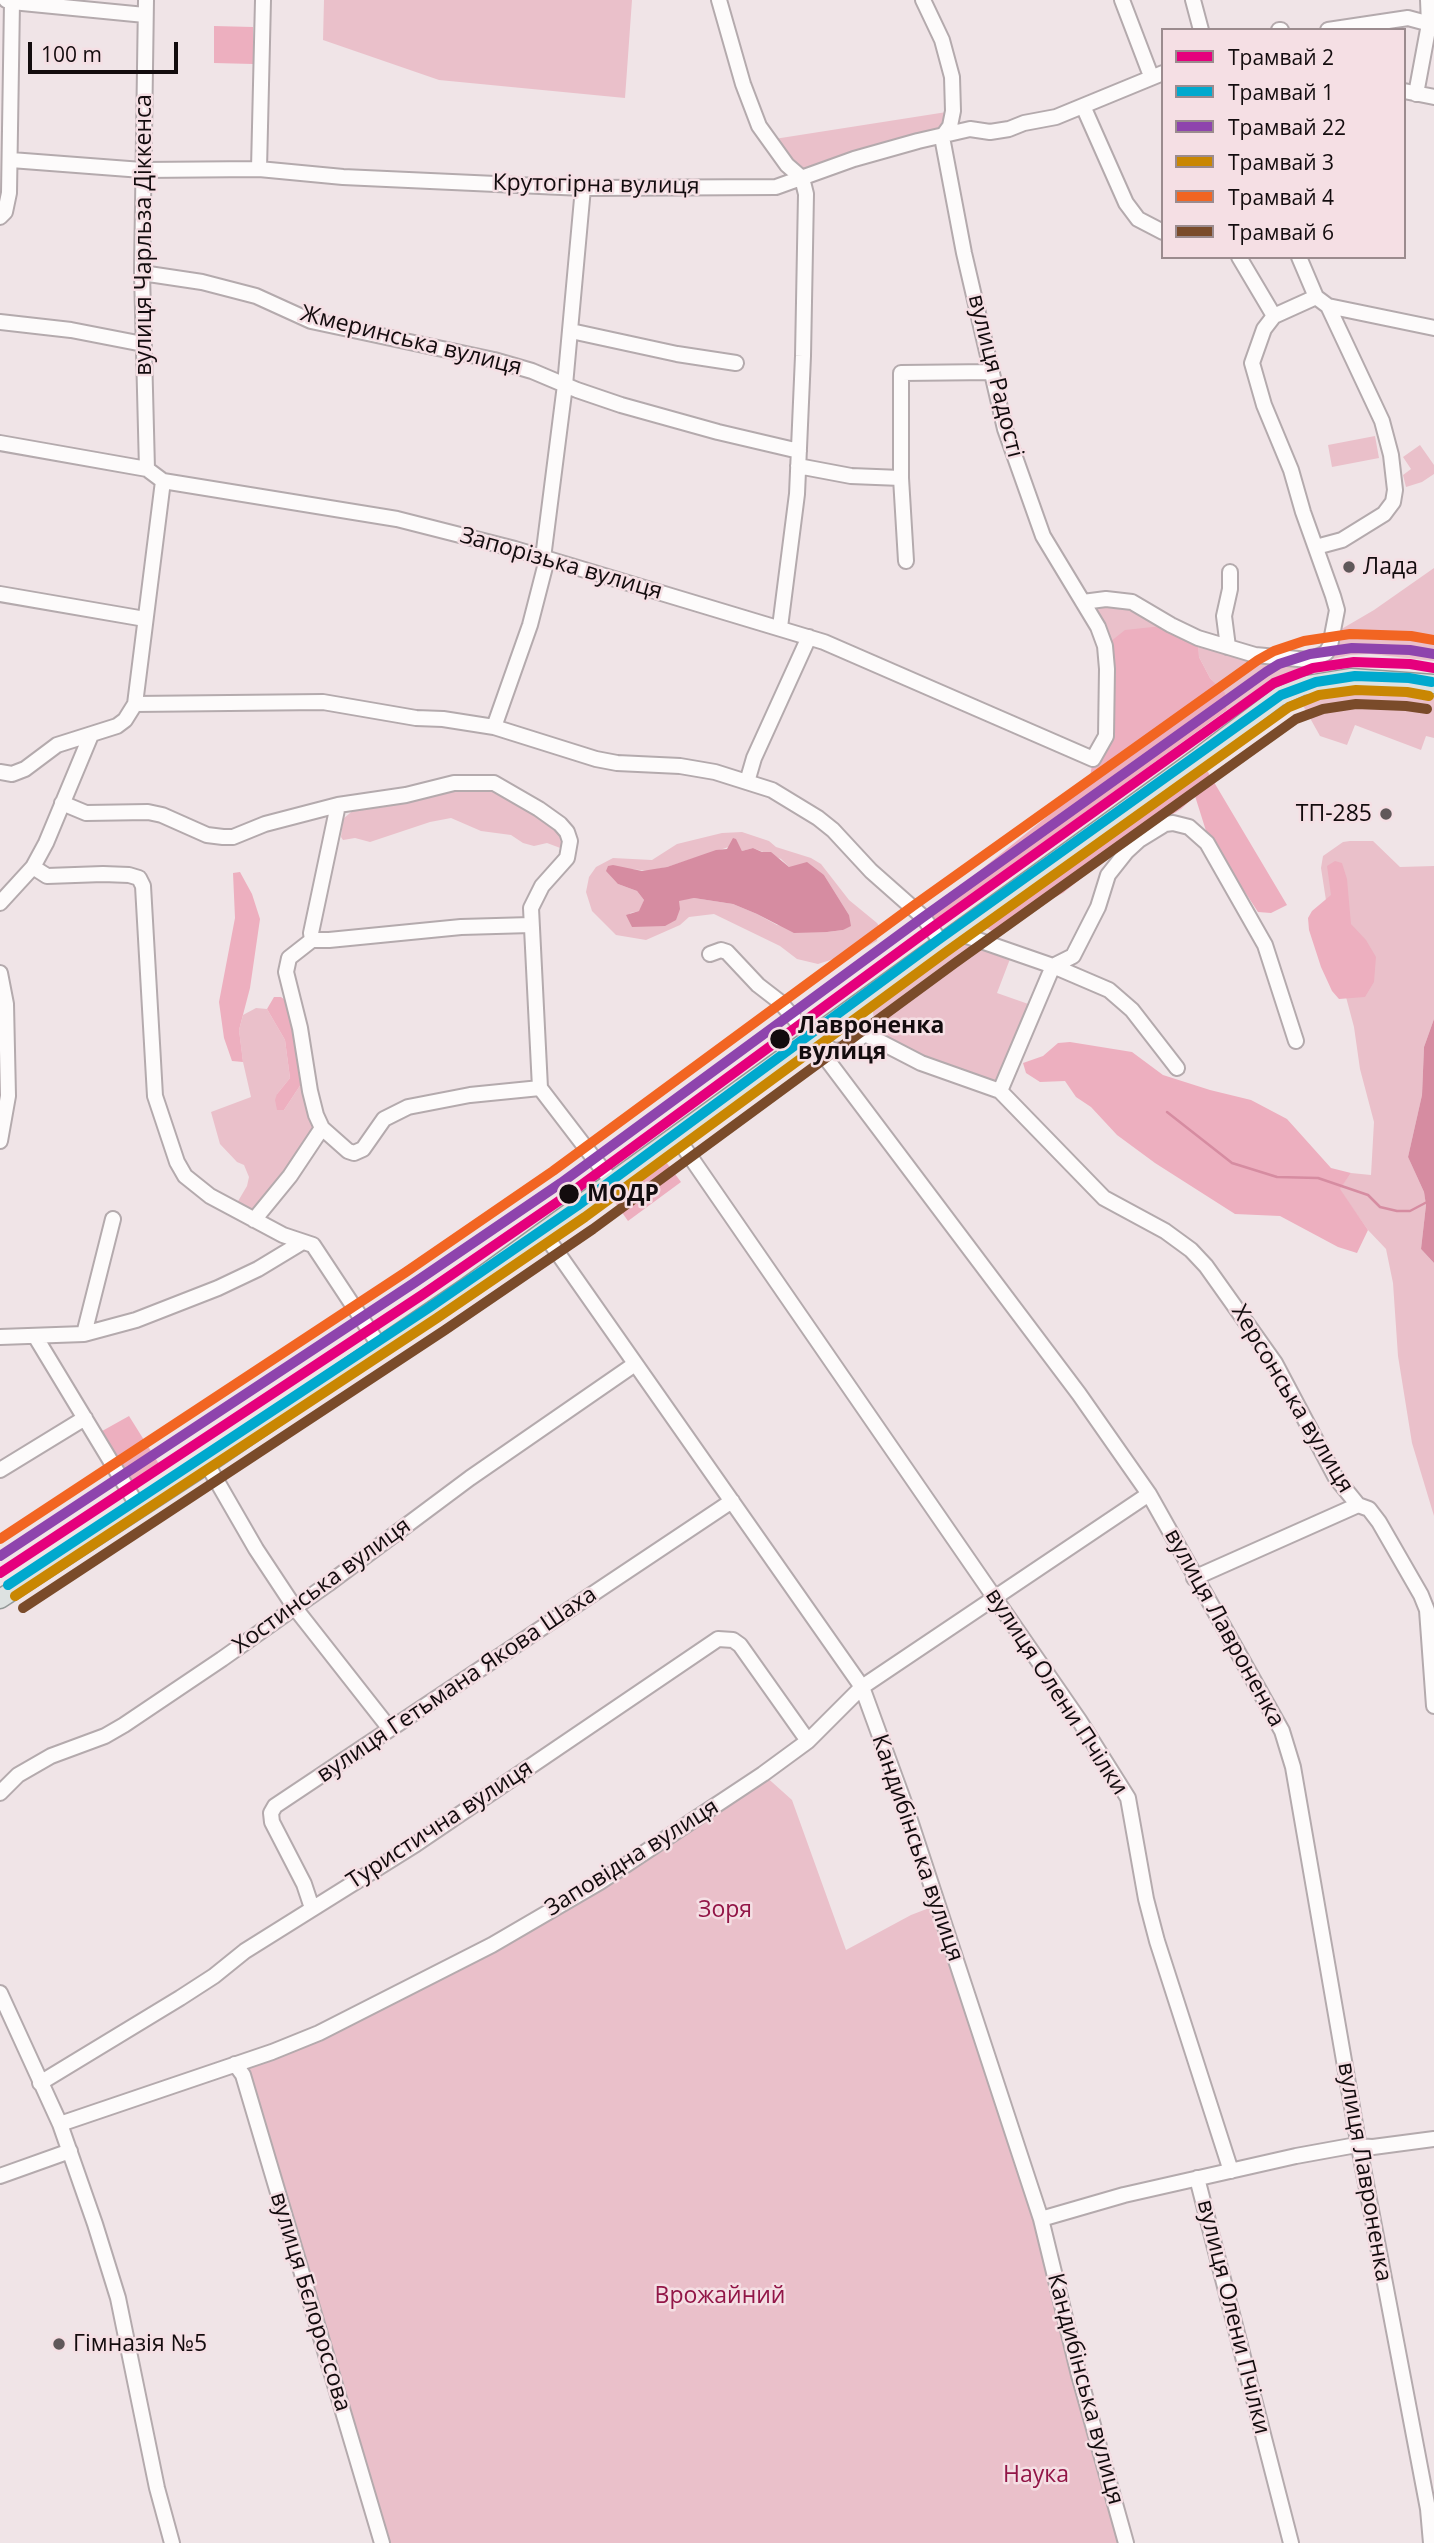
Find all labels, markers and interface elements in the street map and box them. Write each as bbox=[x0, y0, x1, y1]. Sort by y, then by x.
scale bar bbox=[32, 28, 182, 72]
legend bbox=[1161, 28, 1406, 259]
text: 100 m bbox=[41, 40, 102, 68]
text: Трамвай 2 bbox=[1228, 43, 1334, 71]
text: Трамвай 1 bbox=[1228, 78, 1334, 106]
street label: вулиця Чарльза Діккенса bbox=[130, 94, 158, 376]
text: Трамвай 22 bbox=[1228, 113, 1346, 141]
text: Трамвай 3 bbox=[1228, 148, 1334, 176]
street label: Крутогірна вулиця bbox=[492, 169, 700, 201]
text: Трамвай 4 bbox=[1228, 183, 1334, 211]
text: Трамвай 6 bbox=[1228, 218, 1334, 246]
street label: вулиця Радості bbox=[961, 292, 1029, 460]
street label: Жмеринська вулиця bbox=[297, 300, 525, 382]
street label: Запорізька вулиця bbox=[457, 522, 665, 606]
place label: Лада bbox=[1363, 553, 1418, 581]
marker: Лада bbox=[1341, 559, 1357, 575]
place label: ТП-285 bbox=[1296, 800, 1372, 828]
marker: ТП-285 bbox=[1378, 806, 1394, 822]
place label: Лавроненка вулиця bbox=[798, 1012, 944, 1066]
marker: Лавроненка вулиця bbox=[768, 1027, 792, 1051]
place label: МОДР bbox=[587, 1180, 659, 1208]
marker: МОДР bbox=[557, 1182, 581, 1206]
street label: Херсонська вулиця bbox=[1225, 1300, 1359, 1498]
street label: Хостинська вулиця bbox=[228, 1512, 416, 1660]
street label: вулиця Лавроненка bbox=[1158, 1524, 1290, 1732]
street label: вулиця Гетьмана Якова Шаха bbox=[312, 1581, 602, 1789]
street label: вулиця Олени Пчілки bbox=[979, 1583, 1133, 1801]
street label: Кандибінська вулиця bbox=[865, 1731, 969, 1965]
street label: Туристична вулиця bbox=[342, 1755, 538, 1895]
street label: Заповідна вулиця bbox=[540, 1793, 724, 1923]
park label: Зоря bbox=[698, 1896, 752, 1924]
street label: вулиця Лавроненка bbox=[1331, 2060, 1397, 2284]
street label: вулиця Бєлороссова bbox=[264, 2189, 356, 2415]
street label: вулиця Олени Пчілки bbox=[1190, 2197, 1276, 2437]
street label: Кандибінська вулиця bbox=[1041, 2270, 1129, 2508]
park label: Врожайний bbox=[655, 2282, 785, 2310]
place label: Гімназія №5 bbox=[73, 2330, 207, 2358]
marker: Гімназія №5 bbox=[51, 2336, 67, 2352]
park label: Наука bbox=[1003, 2461, 1069, 2489]

